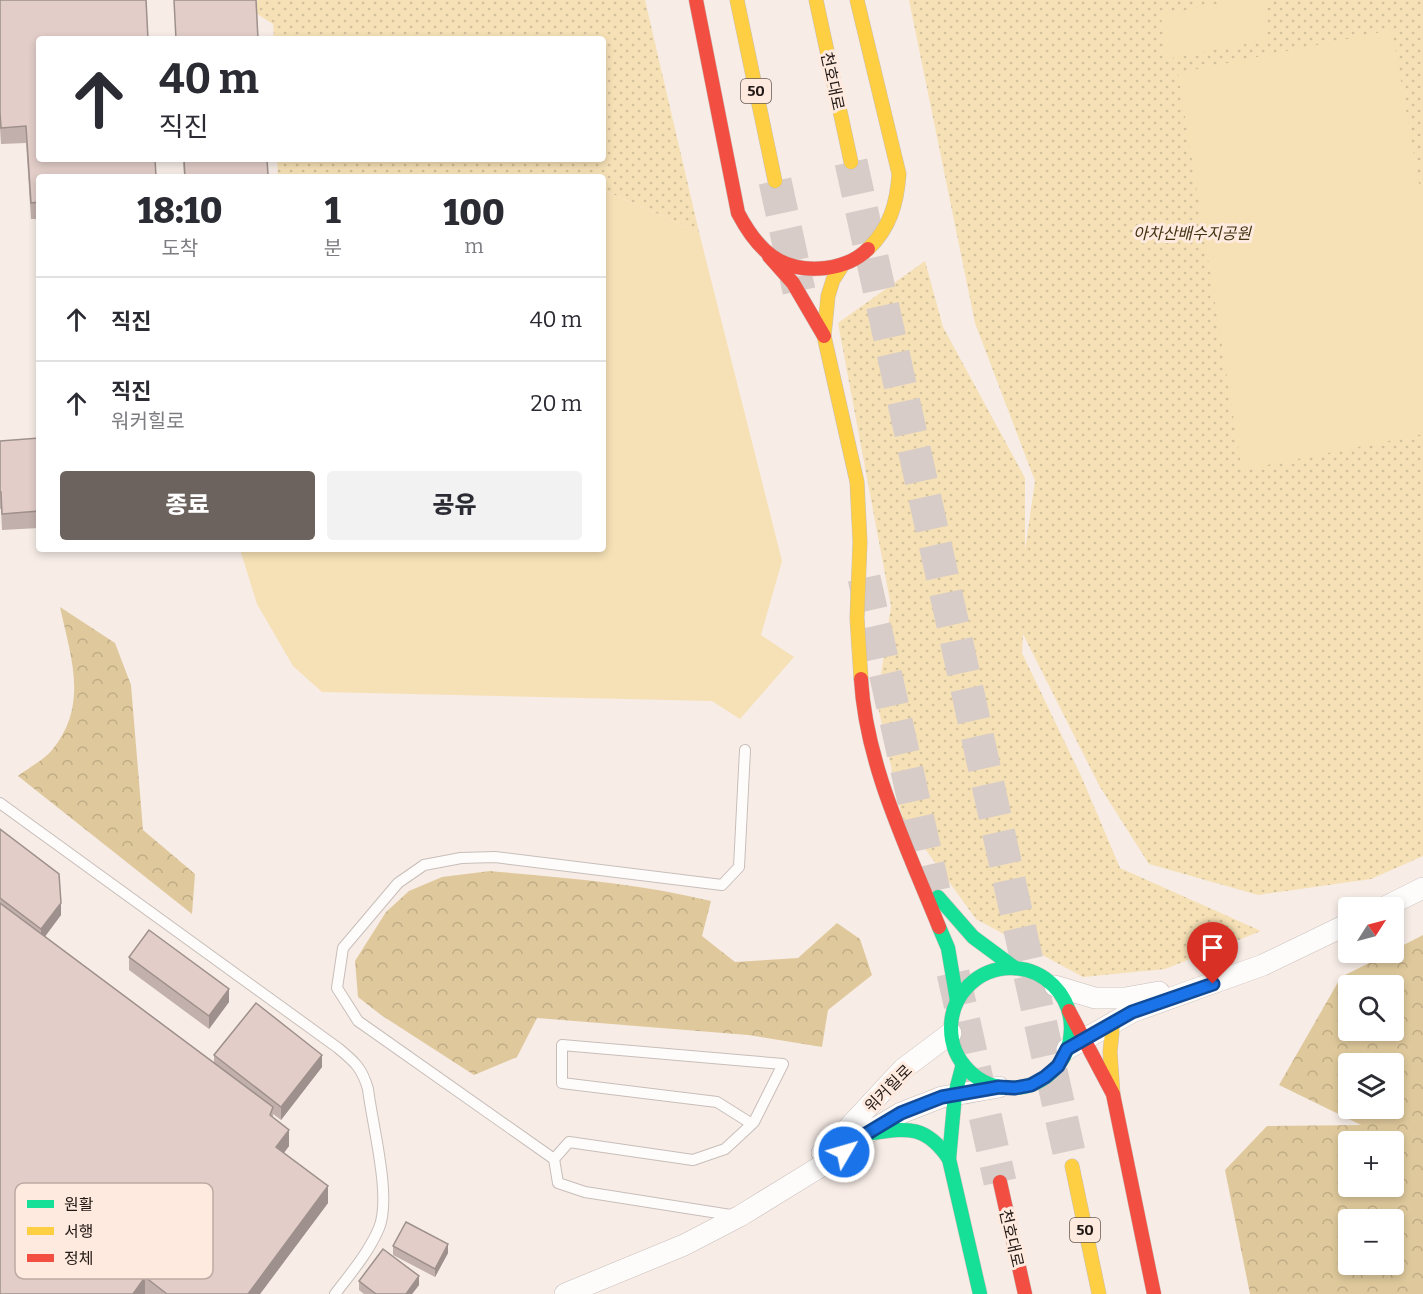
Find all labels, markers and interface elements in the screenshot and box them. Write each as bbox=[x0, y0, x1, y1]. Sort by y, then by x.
street label: 천호대로 bbox=[817, 50, 848, 112]
text: 40 m bbox=[159, 54, 259, 104]
icon: ahead bbox=[60, 60, 138, 138]
road number: 50 bbox=[741, 79, 771, 103]
text: 직진 bbox=[159, 111, 209, 143]
text: 18:10 bbox=[137, 189, 222, 233]
text: 1 bbox=[325, 189, 341, 233]
text: 100 bbox=[443, 191, 505, 235]
park label: 아차산배수지공원 bbox=[1133, 224, 1252, 243]
text: m bbox=[464, 234, 484, 258]
text: 도착 bbox=[161, 236, 198, 260]
text: 분 bbox=[324, 236, 342, 260]
icon: ahead bbox=[60, 303, 93, 336]
text: 40 m bbox=[530, 306, 582, 333]
text: 직진 bbox=[111, 308, 151, 335]
text: 직진 bbox=[111, 378, 151, 405]
icon: ahead bbox=[60, 387, 93, 420]
text: 20 m bbox=[531, 390, 582, 417]
text: 워커힐로 bbox=[111, 409, 185, 433]
button: 종료 bbox=[60, 471, 315, 540]
button: 공유 bbox=[327, 471, 582, 540]
north arrow bbox=[1338, 897, 1404, 963]
map controls bbox=[1338, 897, 1404, 1275]
pin bbox=[1187, 922, 1238, 984]
icon: arrive bbox=[1196, 931, 1229, 964]
button: search bbox=[1338, 975, 1404, 1041]
button: layers bbox=[1338, 1053, 1404, 1119]
street label: 워커힐로 bbox=[861, 1061, 916, 1116]
position arrow bbox=[812, 1120, 876, 1184]
button: + bbox=[1338, 1131, 1404, 1197]
legend bbox=[15, 1183, 213, 1279]
text: 원활 bbox=[64, 1195, 94, 1214]
street label: 천호대로 bbox=[996, 1207, 1027, 1269]
button: − bbox=[1338, 1209, 1404, 1275]
road number: 50 bbox=[1070, 1218, 1100, 1242]
text: 서행 bbox=[64, 1222, 93, 1241]
text: 정체 bbox=[64, 1249, 93, 1268]

